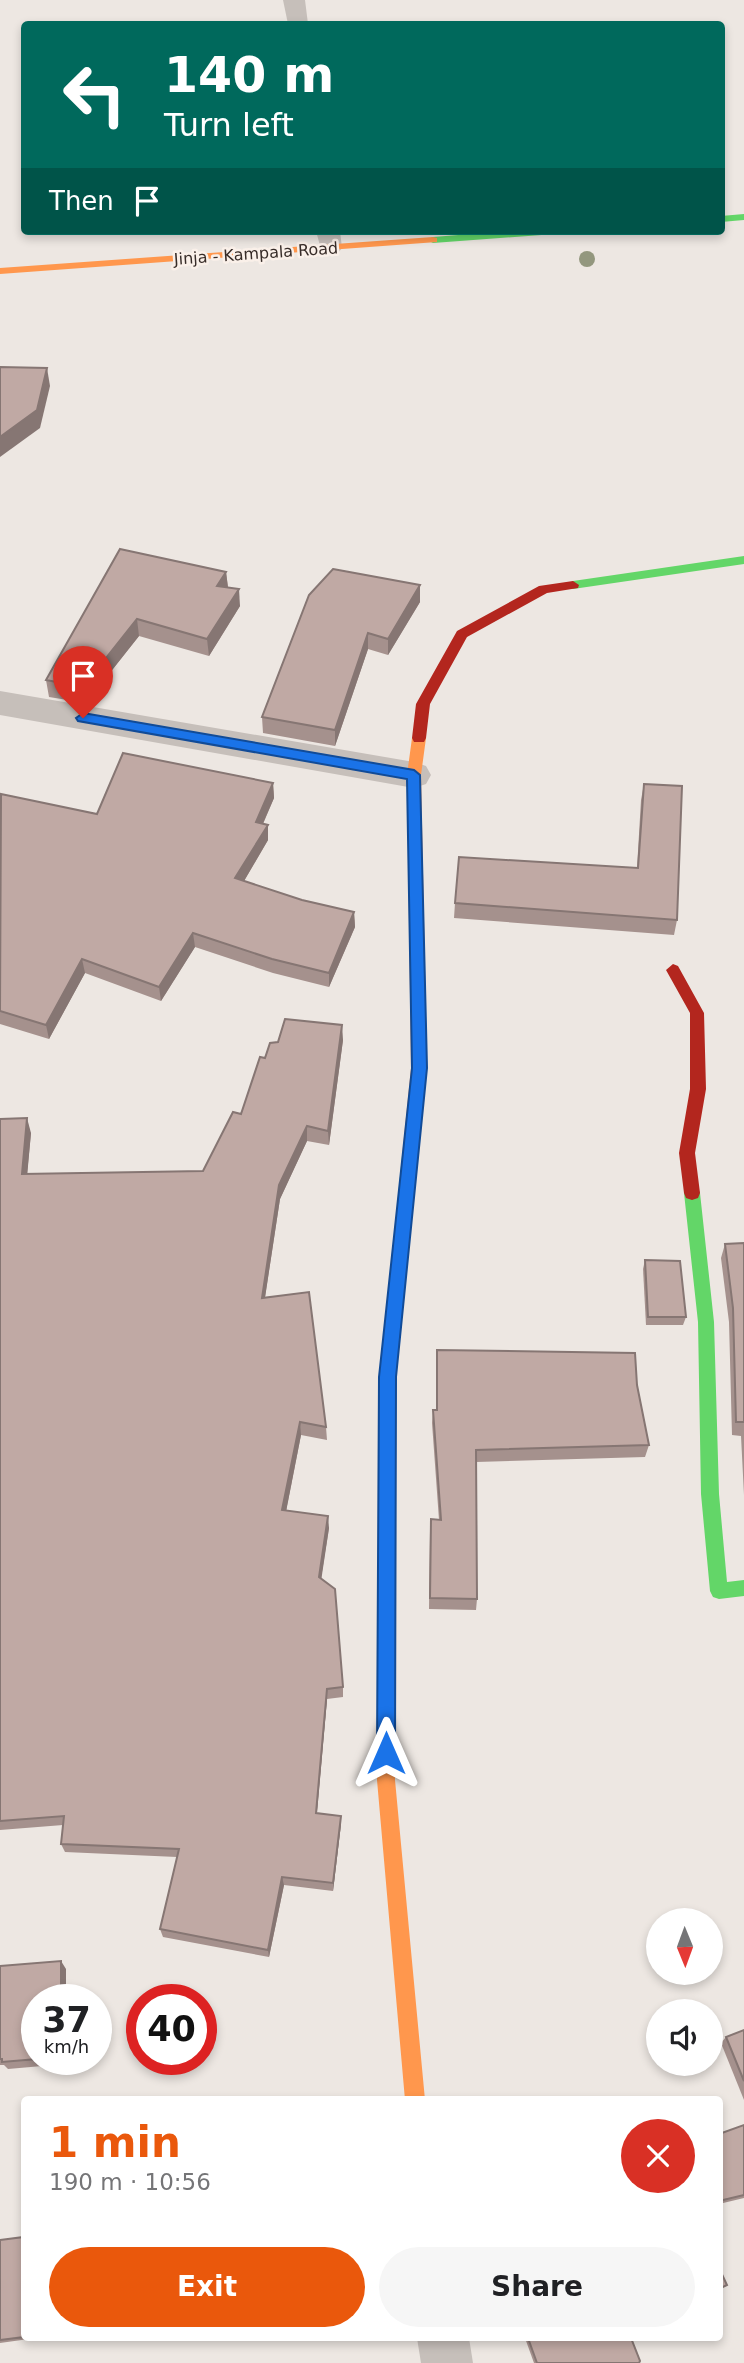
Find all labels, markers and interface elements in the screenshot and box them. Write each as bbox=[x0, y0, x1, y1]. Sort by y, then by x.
text: 140 m bbox=[164, 47, 334, 104]
icon: left bbox=[49, 49, 140, 140]
text: Turn left bbox=[164, 106, 294, 144]
icon: arrive bbox=[128, 182, 166, 220]
text: Then bbox=[49, 186, 114, 216]
street label: Jinja - Kampala Road bbox=[172, 238, 339, 269]
pin bbox=[53, 646, 113, 718]
icon: arrive bbox=[64, 657, 102, 695]
position arrow bbox=[349, 1716, 423, 1790]
north arrow bbox=[646, 1908, 723, 1984]
map controls bbox=[646, 1908, 723, 2076]
speed limit sign: 40 bbox=[126, 1984, 217, 2075]
button: sound bbox=[646, 1999, 723, 2076]
text: 37 bbox=[42, 2000, 91, 2040]
text: km/h bbox=[44, 2036, 89, 2057]
text: 1 min bbox=[49, 2118, 181, 2167]
button: close bbox=[621, 2119, 695, 2193]
text: 190 m · 10:56 bbox=[49, 2169, 211, 2195]
button: Exit bbox=[49, 2247, 365, 2327]
button: Share bbox=[379, 2247, 695, 2327]

